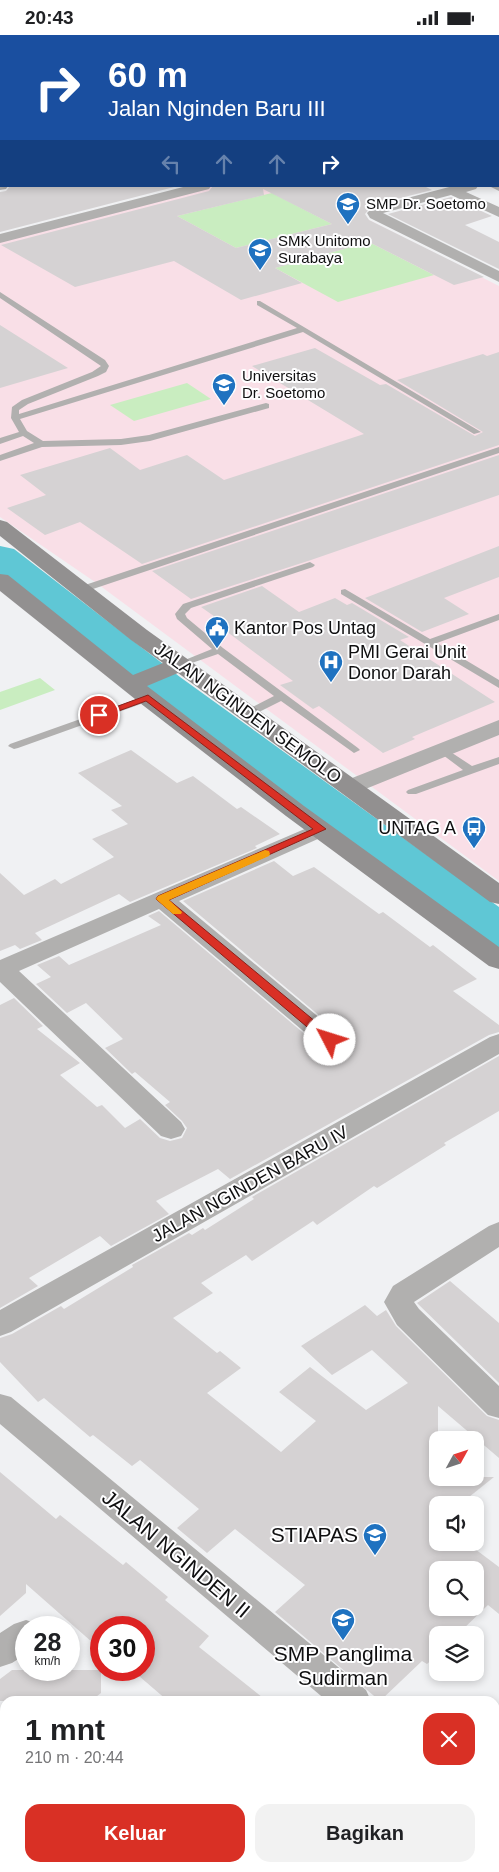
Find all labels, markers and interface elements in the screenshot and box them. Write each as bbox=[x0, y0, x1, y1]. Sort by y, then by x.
text: 20:43 bbox=[25, 7, 74, 28]
icon: right bbox=[25, 55, 90, 120]
text: 60 m bbox=[108, 55, 188, 94]
text: Jalan Nginden Baru III bbox=[108, 96, 326, 121]
icon: left bbox=[157, 150, 185, 178]
icon: ahead bbox=[210, 150, 238, 178]
icon: ahead bbox=[263, 150, 291, 178]
icon: right bbox=[316, 150, 344, 178]
school or university icon: SMP Dr. Soetomo bbox=[335, 191, 361, 225]
place label: SMP Dr. Soetomo bbox=[366, 195, 486, 212]
place label: SMK Unitomo Surabaya bbox=[278, 232, 371, 266]
school or university icon: SMK Unitomo Surabaya bbox=[247, 237, 273, 271]
place label: Universitas Dr. Soetomo bbox=[242, 367, 325, 401]
school or university icon: Universitas Dr. Soetomo bbox=[211, 372, 237, 406]
public building icon: Kantor Pos Untag bbox=[204, 615, 230, 649]
place label: Kantor Pos Untag bbox=[234, 618, 376, 638]
street label: JALAN NGINDEN SEMOLO bbox=[151, 638, 345, 788]
place label: PMI Gerai Unit Donor Darah bbox=[348, 642, 466, 683]
hospital icon: PMI Gerai Unit Donor Darah bbox=[318, 649, 344, 683]
pin bbox=[78, 694, 120, 736]
icon: arrive bbox=[85, 701, 113, 729]
bus stop icon: UNTAG A bbox=[461, 815, 487, 849]
place label: UNTAG A bbox=[378, 818, 456, 838]
position arrow bbox=[303, 1013, 355, 1065]
street label: JALAN NGINDEN BARU IV bbox=[148, 1122, 352, 1246]
north arrow bbox=[429, 1431, 484, 1486]
map controls bbox=[429, 1431, 484, 1681]
street label: JALAN NGINDEN II bbox=[98, 1485, 255, 1622]
button: sound bbox=[429, 1496, 484, 1551]
school or university icon: STIAPAS bbox=[362, 1522, 388, 1556]
place label: STIAPAS bbox=[271, 1523, 358, 1546]
button: search bbox=[429, 1561, 484, 1616]
school or university icon: SMP Panglima Sudirman bbox=[330, 1607, 356, 1641]
speed limit sign: 30 bbox=[90, 1616, 155, 1681]
button: layers bbox=[429, 1626, 484, 1681]
text: 28 bbox=[34, 1628, 61, 1656]
place label: SMP Panglima Sudirman bbox=[274, 1642, 413, 1689]
text: km/h bbox=[34, 1654, 61, 1668]
text: 1 mnt bbox=[25, 1713, 105, 1746]
button: close bbox=[423, 1713, 475, 1765]
text: 210 m · 20:44 bbox=[25, 1749, 124, 1766]
button: Keluar bbox=[25, 1804, 245, 1862]
button: Bagikan bbox=[255, 1804, 475, 1862]

